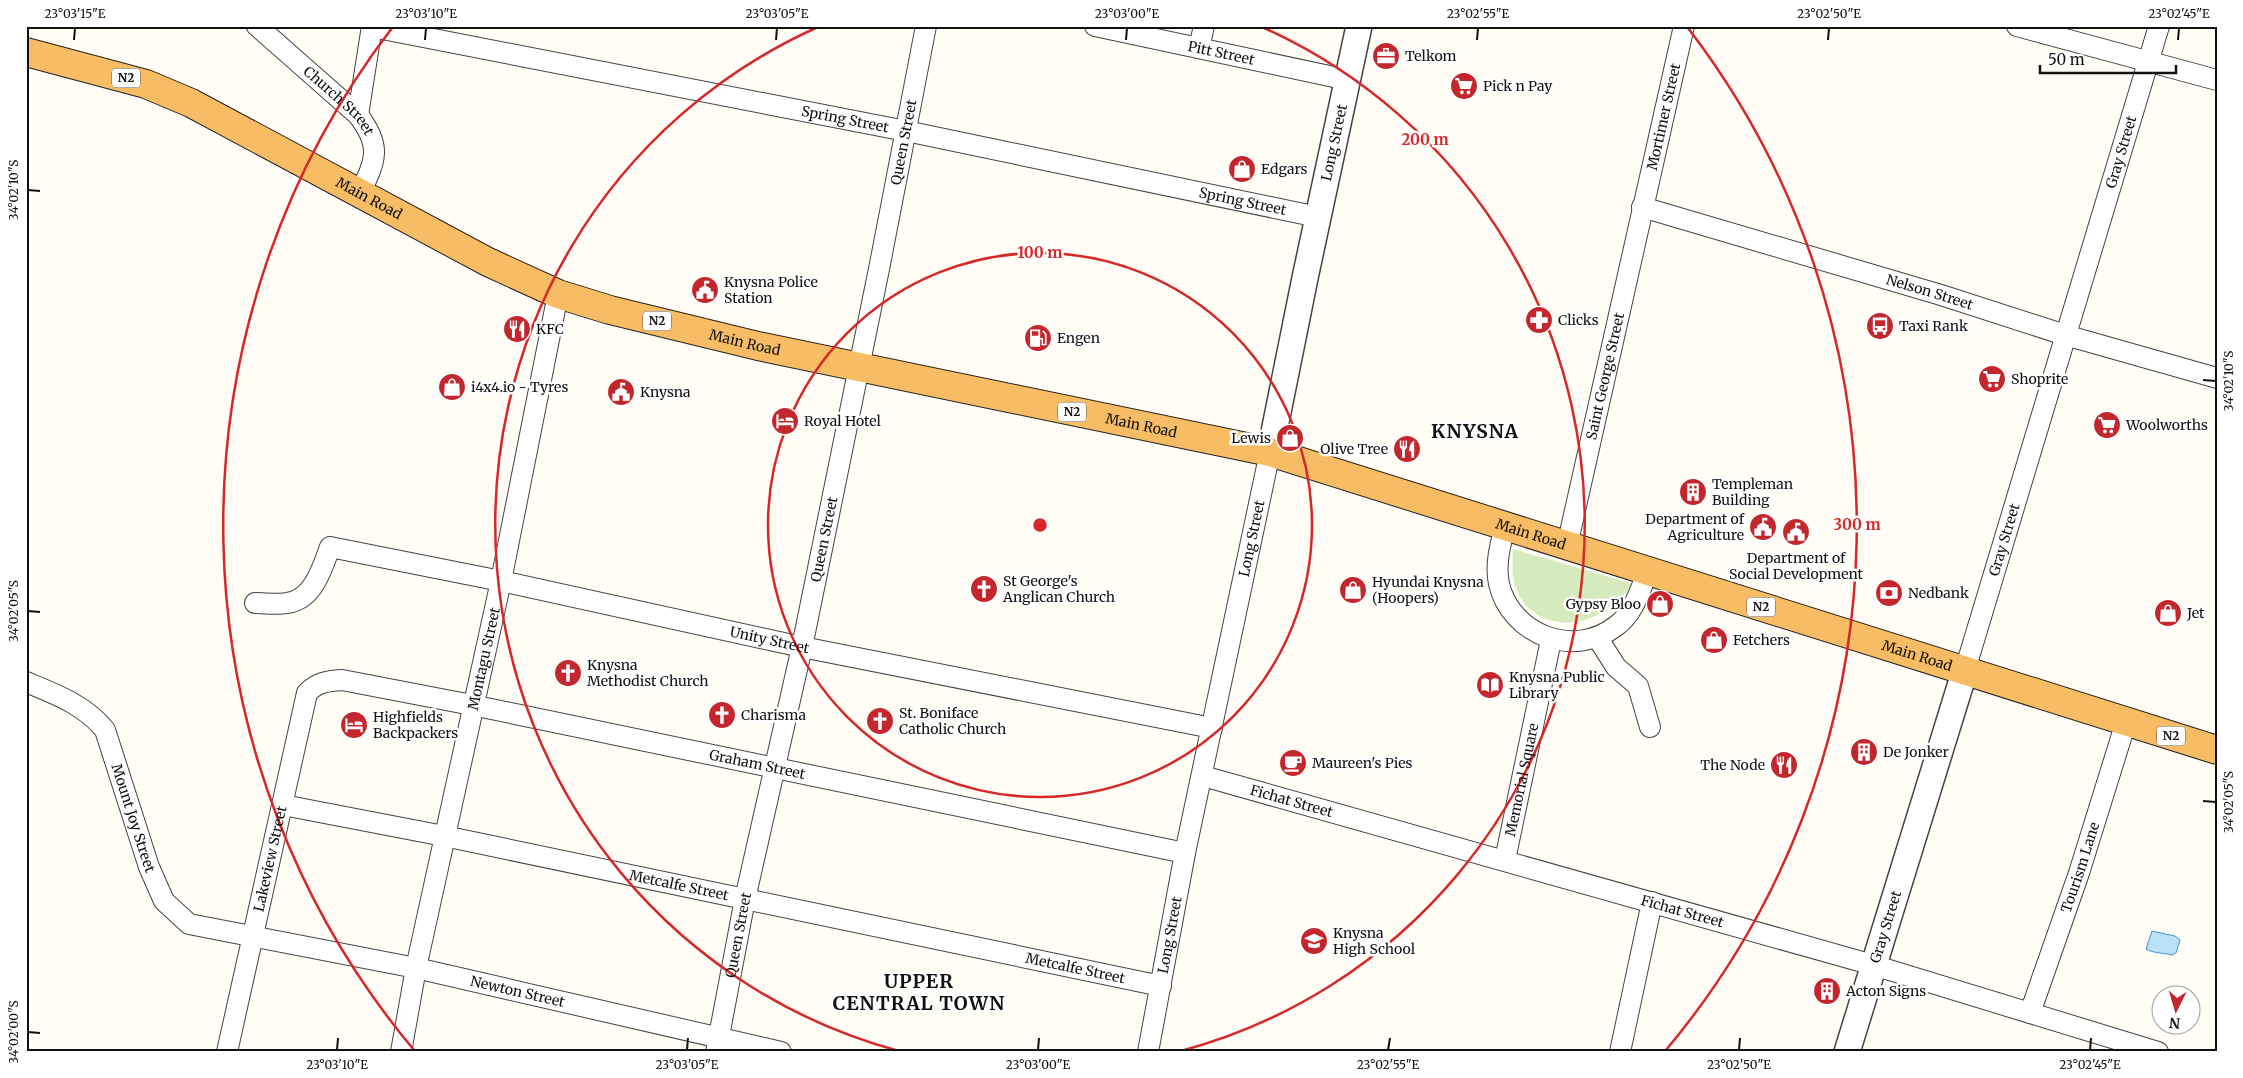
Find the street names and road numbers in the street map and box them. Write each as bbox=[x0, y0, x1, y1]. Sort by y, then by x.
street label: Pitt Street bbox=[1186, 37, 1257, 69]
street label: Mortimer Street bbox=[1643, 61, 1684, 172]
street label: Church Street bbox=[300, 62, 378, 139]
road number: N2 bbox=[112, 68, 140, 88]
street label: Queen Street bbox=[886, 97, 921, 186]
street label: Spring Street bbox=[800, 102, 891, 137]
street label: Long Street bbox=[1317, 102, 1351, 183]
street label: Gray Street bbox=[2102, 113, 2141, 190]
street label: Main Road bbox=[333, 173, 406, 224]
street label: Spring Street bbox=[1198, 183, 1288, 219]
street label: Nelson Street bbox=[1884, 270, 1976, 314]
street label: Saint George Street bbox=[1582, 310, 1628, 442]
road number: N2 bbox=[643, 312, 671, 331]
street label: Main Road bbox=[707, 325, 783, 360]
road number: N2 bbox=[1058, 402, 1086, 422]
street label: Main Road bbox=[1104, 409, 1179, 442]
street label: Queen Street bbox=[806, 495, 842, 584]
street label: Long Street bbox=[1235, 498, 1269, 578]
street label: Gray Street bbox=[1985, 501, 2024, 578]
street label: Main Road bbox=[1494, 515, 1569, 554]
road number: N2 bbox=[1747, 598, 1775, 616]
street label: Montagu Street bbox=[464, 605, 504, 712]
street label: Unity Street bbox=[728, 622, 811, 657]
street label: Main Road bbox=[1880, 636, 1955, 675]
street label: Memorial Square bbox=[1501, 721, 1542, 838]
road number: N2 bbox=[2157, 726, 2185, 746]
street label: Graham Street bbox=[708, 745, 807, 783]
street label: Mount Joy Street bbox=[107, 762, 159, 876]
street label: Fichat Street bbox=[1248, 781, 1336, 821]
street label: Lakeview Street bbox=[250, 804, 291, 913]
street label: Tourism Lane bbox=[2057, 820, 2103, 915]
street label: Metcalfe Street bbox=[628, 866, 731, 904]
street label: Gray Street bbox=[1866, 888, 1905, 965]
street label: Queen Street bbox=[721, 890, 755, 979]
street label: Fichat Street bbox=[1639, 891, 1726, 932]
street label: Long Street bbox=[1154, 894, 1186, 975]
street label: Metcalfe Street bbox=[1024, 949, 1127, 987]
street label: Newton Street bbox=[469, 972, 567, 1011]

